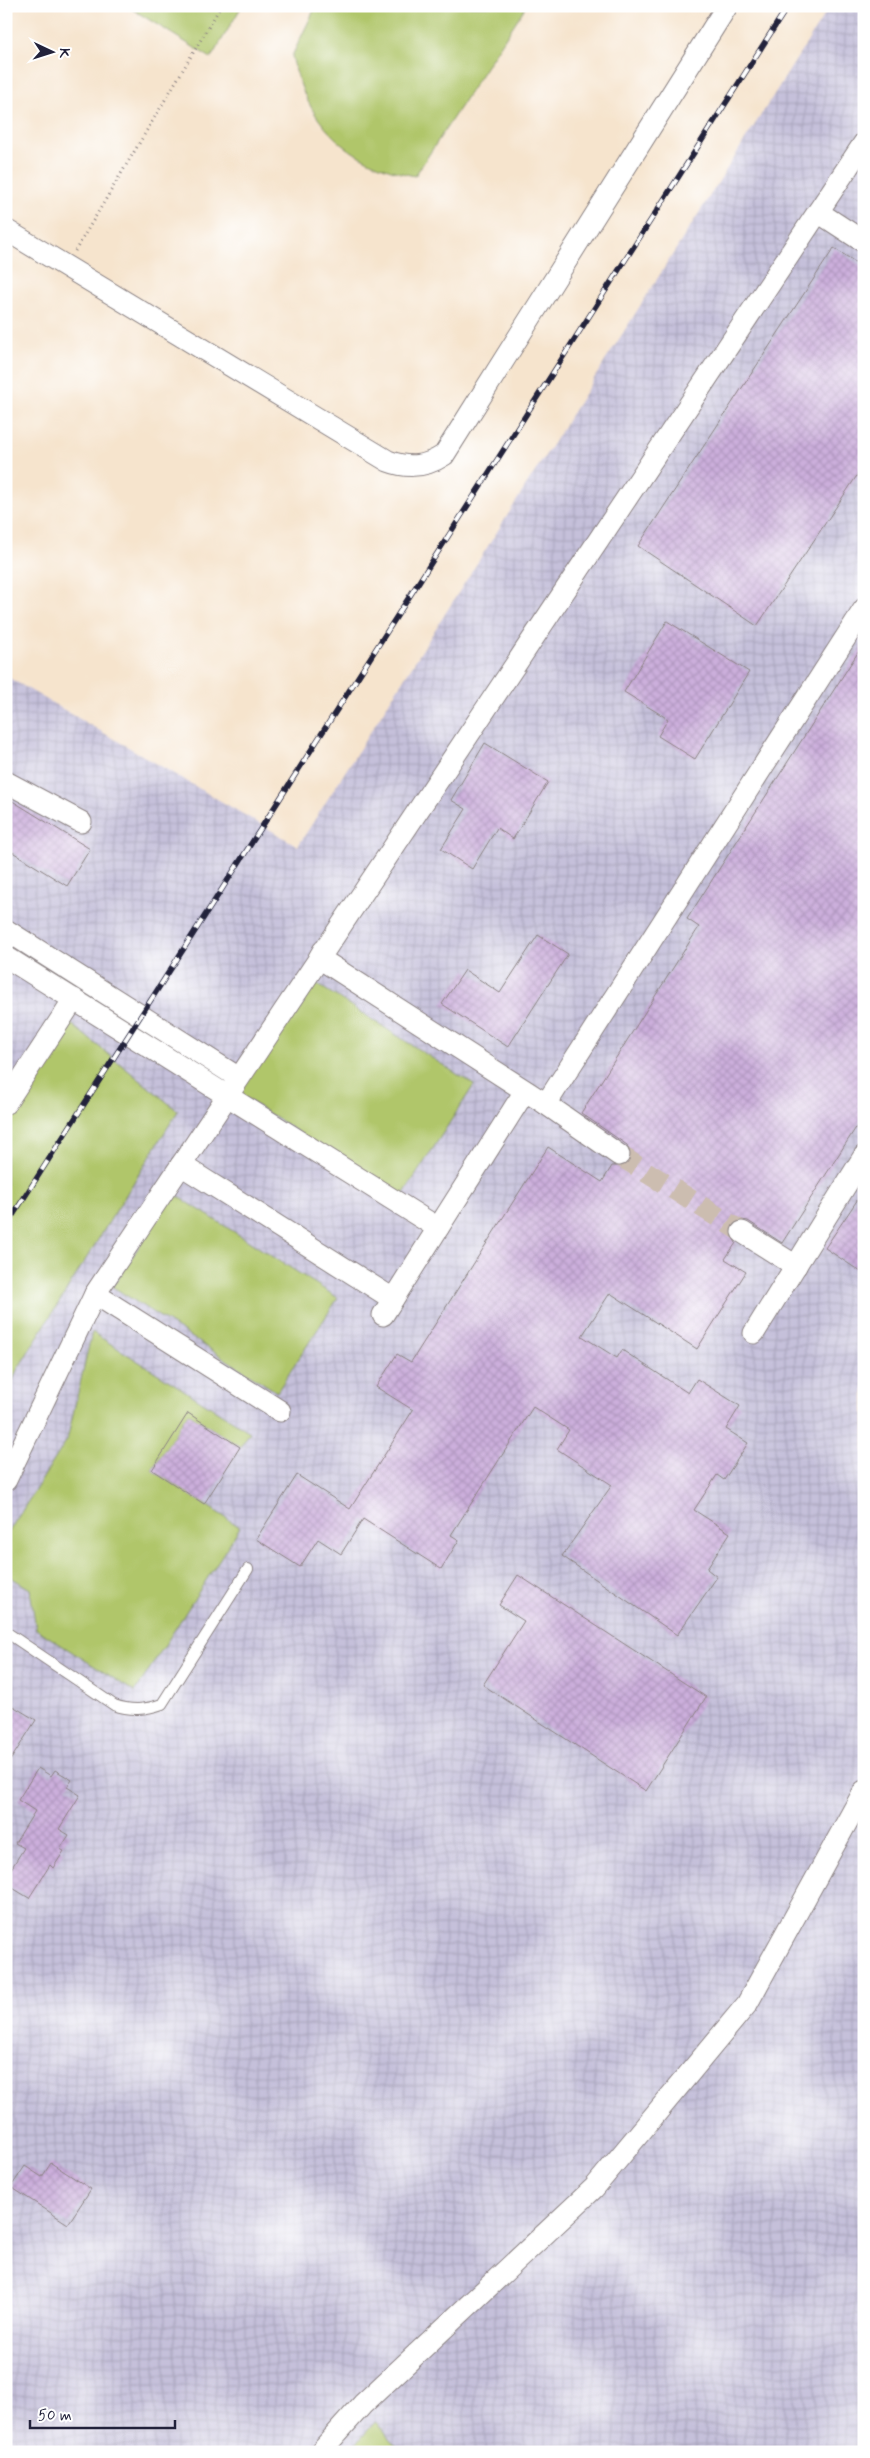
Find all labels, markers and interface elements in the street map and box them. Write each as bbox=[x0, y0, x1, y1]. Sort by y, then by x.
north arrow bbox=[28, 28, 78, 78]
text: K bbox=[55, 47, 73, 60]
scale bar bbox=[30, 2398, 175, 2430]
text: 50 m bbox=[38, 2406, 72, 2426]

